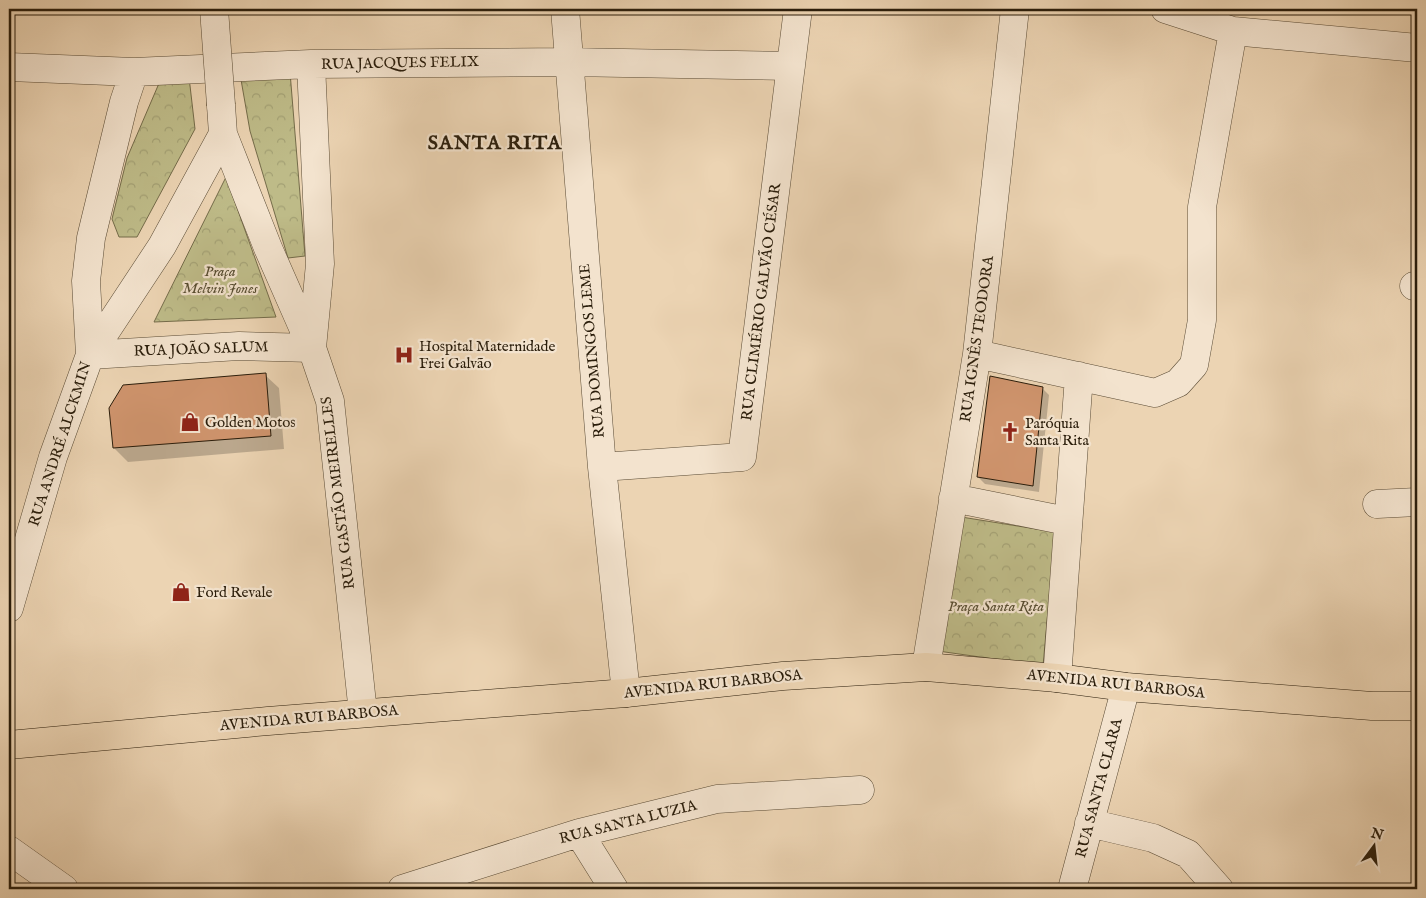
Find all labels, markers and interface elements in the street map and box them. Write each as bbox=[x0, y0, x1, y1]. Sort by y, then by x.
street label: RUA JACQUES FELIX bbox=[321, 52, 479, 74]
district label: SANTA RITA bbox=[428, 131, 563, 156]
street label: RUA CLIMÉRIO GALVÃO CÉSAR bbox=[737, 181, 785, 422]
street label: RUA IGNÊS TEODORA bbox=[956, 254, 998, 424]
park label: Praça Melvin Jones bbox=[183, 262, 258, 298]
street label: RUA DOMINGOS LEME bbox=[575, 263, 609, 439]
street label: RUA JOÃO SALUM bbox=[133, 337, 269, 361]
place label: Hospital Maternidade Frei Galvão bbox=[419, 337, 556, 373]
hospital icon: Hospital Maternidade Frei Galvão bbox=[393, 344, 415, 366]
street label: RUA ANDRÉ ALCKMIN bbox=[24, 359, 96, 529]
street label: RUA GASTÃO MEIRELLES bbox=[317, 395, 359, 591]
shop icon: Golden Motos bbox=[179, 411, 201, 433]
place label: Golden Motos bbox=[205, 413, 296, 432]
place label: Paróquia Santa Rita bbox=[1025, 414, 1089, 450]
church icon: Paróquia Santa Rita bbox=[999, 421, 1021, 443]
shop icon: Ford Revale bbox=[170, 581, 192, 603]
place label: Ford Revale bbox=[196, 583, 273, 602]
park label: Praça Santa Rita bbox=[948, 597, 1045, 616]
street label: AVENIDA RUI BARBOSA bbox=[622, 665, 804, 703]
street label: AVENIDA RUI BARBOSA bbox=[1025, 665, 1207, 703]
street label: AVENIDA RUI BARBOSA bbox=[218, 701, 400, 735]
street label: RUA SANTA CLARA bbox=[1071, 715, 1127, 860]
street label: RUA SANTA LUZIA bbox=[557, 796, 700, 848]
north arrow bbox=[1348, 820, 1398, 870]
text: N bbox=[1368, 824, 1385, 845]

